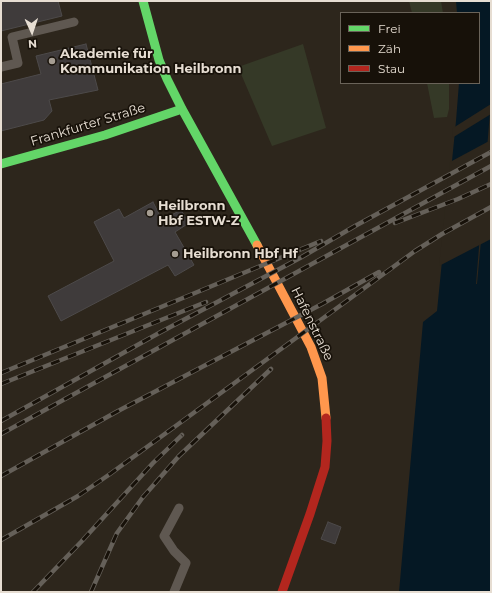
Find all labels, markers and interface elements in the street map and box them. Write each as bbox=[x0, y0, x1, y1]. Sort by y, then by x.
north arrow bbox=[12, 12, 52, 52]
legend bbox=[340, 12, 480, 84]
text: Frei bbox=[378, 21, 401, 36]
text: N bbox=[28, 37, 37, 51]
text: Zäh bbox=[378, 41, 401, 56]
place label: Akademie für Kommunikation Heilbronn bbox=[60, 46, 242, 77]
marker: Akademie für Kommunikation Heilbronn bbox=[47, 56, 57, 66]
text: Stau bbox=[378, 61, 405, 76]
street label: Frankfurter Straße bbox=[29, 100, 147, 150]
place label: Heilbronn Hbf ESTW-Z bbox=[158, 198, 239, 229]
marker: Heilbronn Hbf ESTW-Z bbox=[145, 208, 155, 218]
place label: Heilbronn Hbf Hf bbox=[183, 246, 298, 262]
marker: Heilbronn Hbf Hf bbox=[170, 249, 180, 259]
street label: Hafenstraße bbox=[288, 285, 336, 363]

